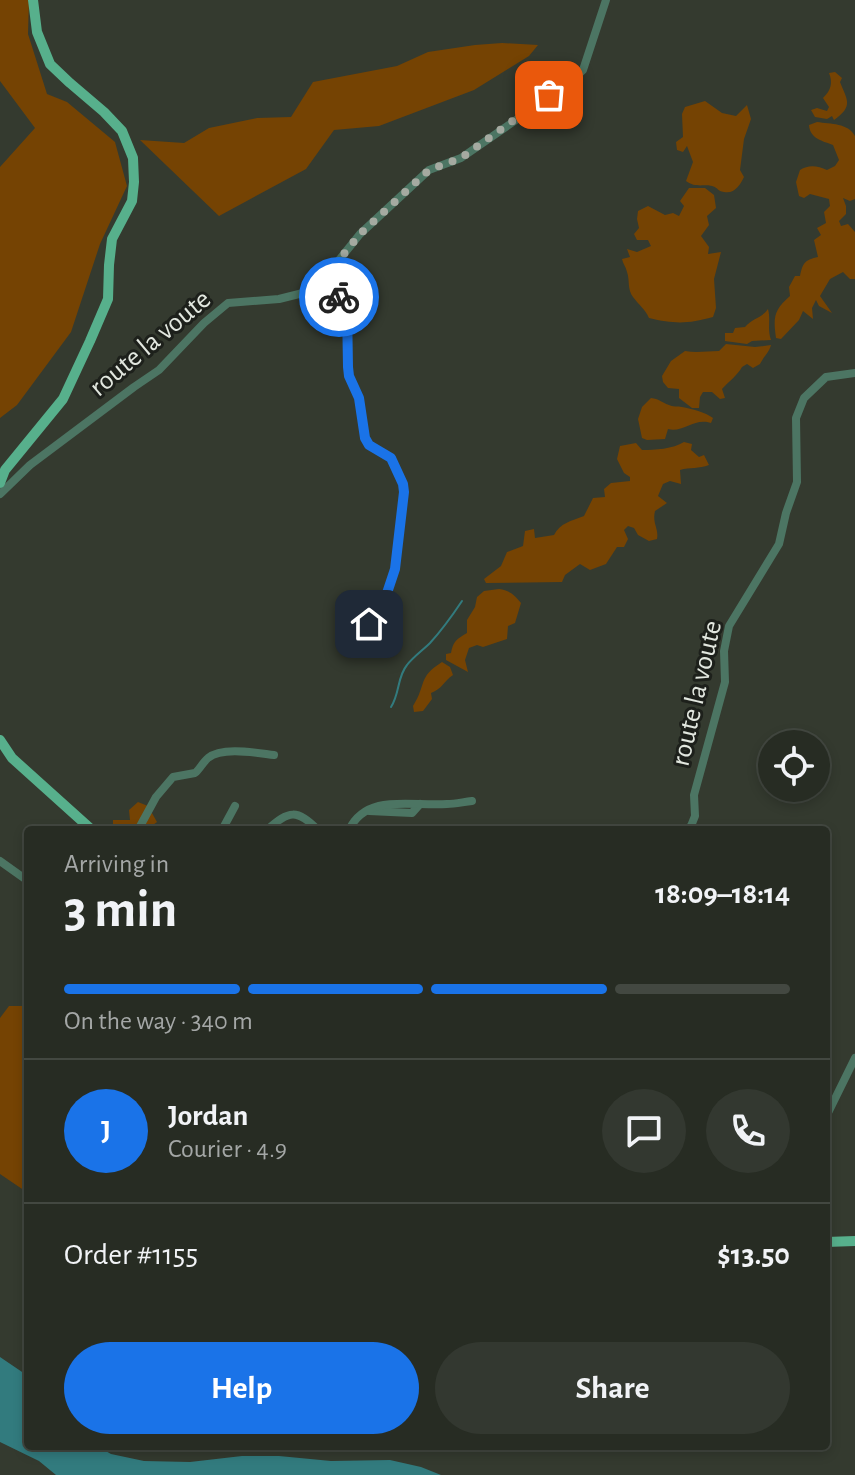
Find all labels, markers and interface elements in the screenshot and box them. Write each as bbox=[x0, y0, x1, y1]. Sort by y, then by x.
pin bbox=[515, 61, 583, 129]
icon: bag bbox=[527, 73, 571, 117]
courier bbox=[299, 257, 379, 337]
icon: bike bbox=[317, 275, 361, 319]
street label: route la voute bbox=[84, 285, 216, 402]
pin bbox=[335, 590, 403, 658]
icon: home bbox=[347, 602, 391, 646]
street label: route la voute bbox=[667, 618, 727, 769]
map controls bbox=[758, 730, 830, 802]
button: locate bbox=[758, 730, 830, 802]
text: Arriving in bbox=[64, 851, 169, 877]
text: 18:09–18:14 bbox=[655, 879, 790, 909]
text: 3 min bbox=[64, 884, 177, 936]
text: On the way · 340 m bbox=[64, 1008, 253, 1034]
button: chat bbox=[602, 1089, 686, 1173]
button: phone bbox=[706, 1089, 790, 1173]
text: Jordan bbox=[168, 1101, 248, 1131]
text: J bbox=[101, 1116, 111, 1146]
text: Courier · 4.9 bbox=[168, 1136, 287, 1162]
text: Order #1155 bbox=[64, 1240, 198, 1270]
text: $13.50 bbox=[717, 1240, 790, 1270]
button: Help bbox=[64, 1342, 419, 1434]
button: Share bbox=[435, 1342, 790, 1434]

